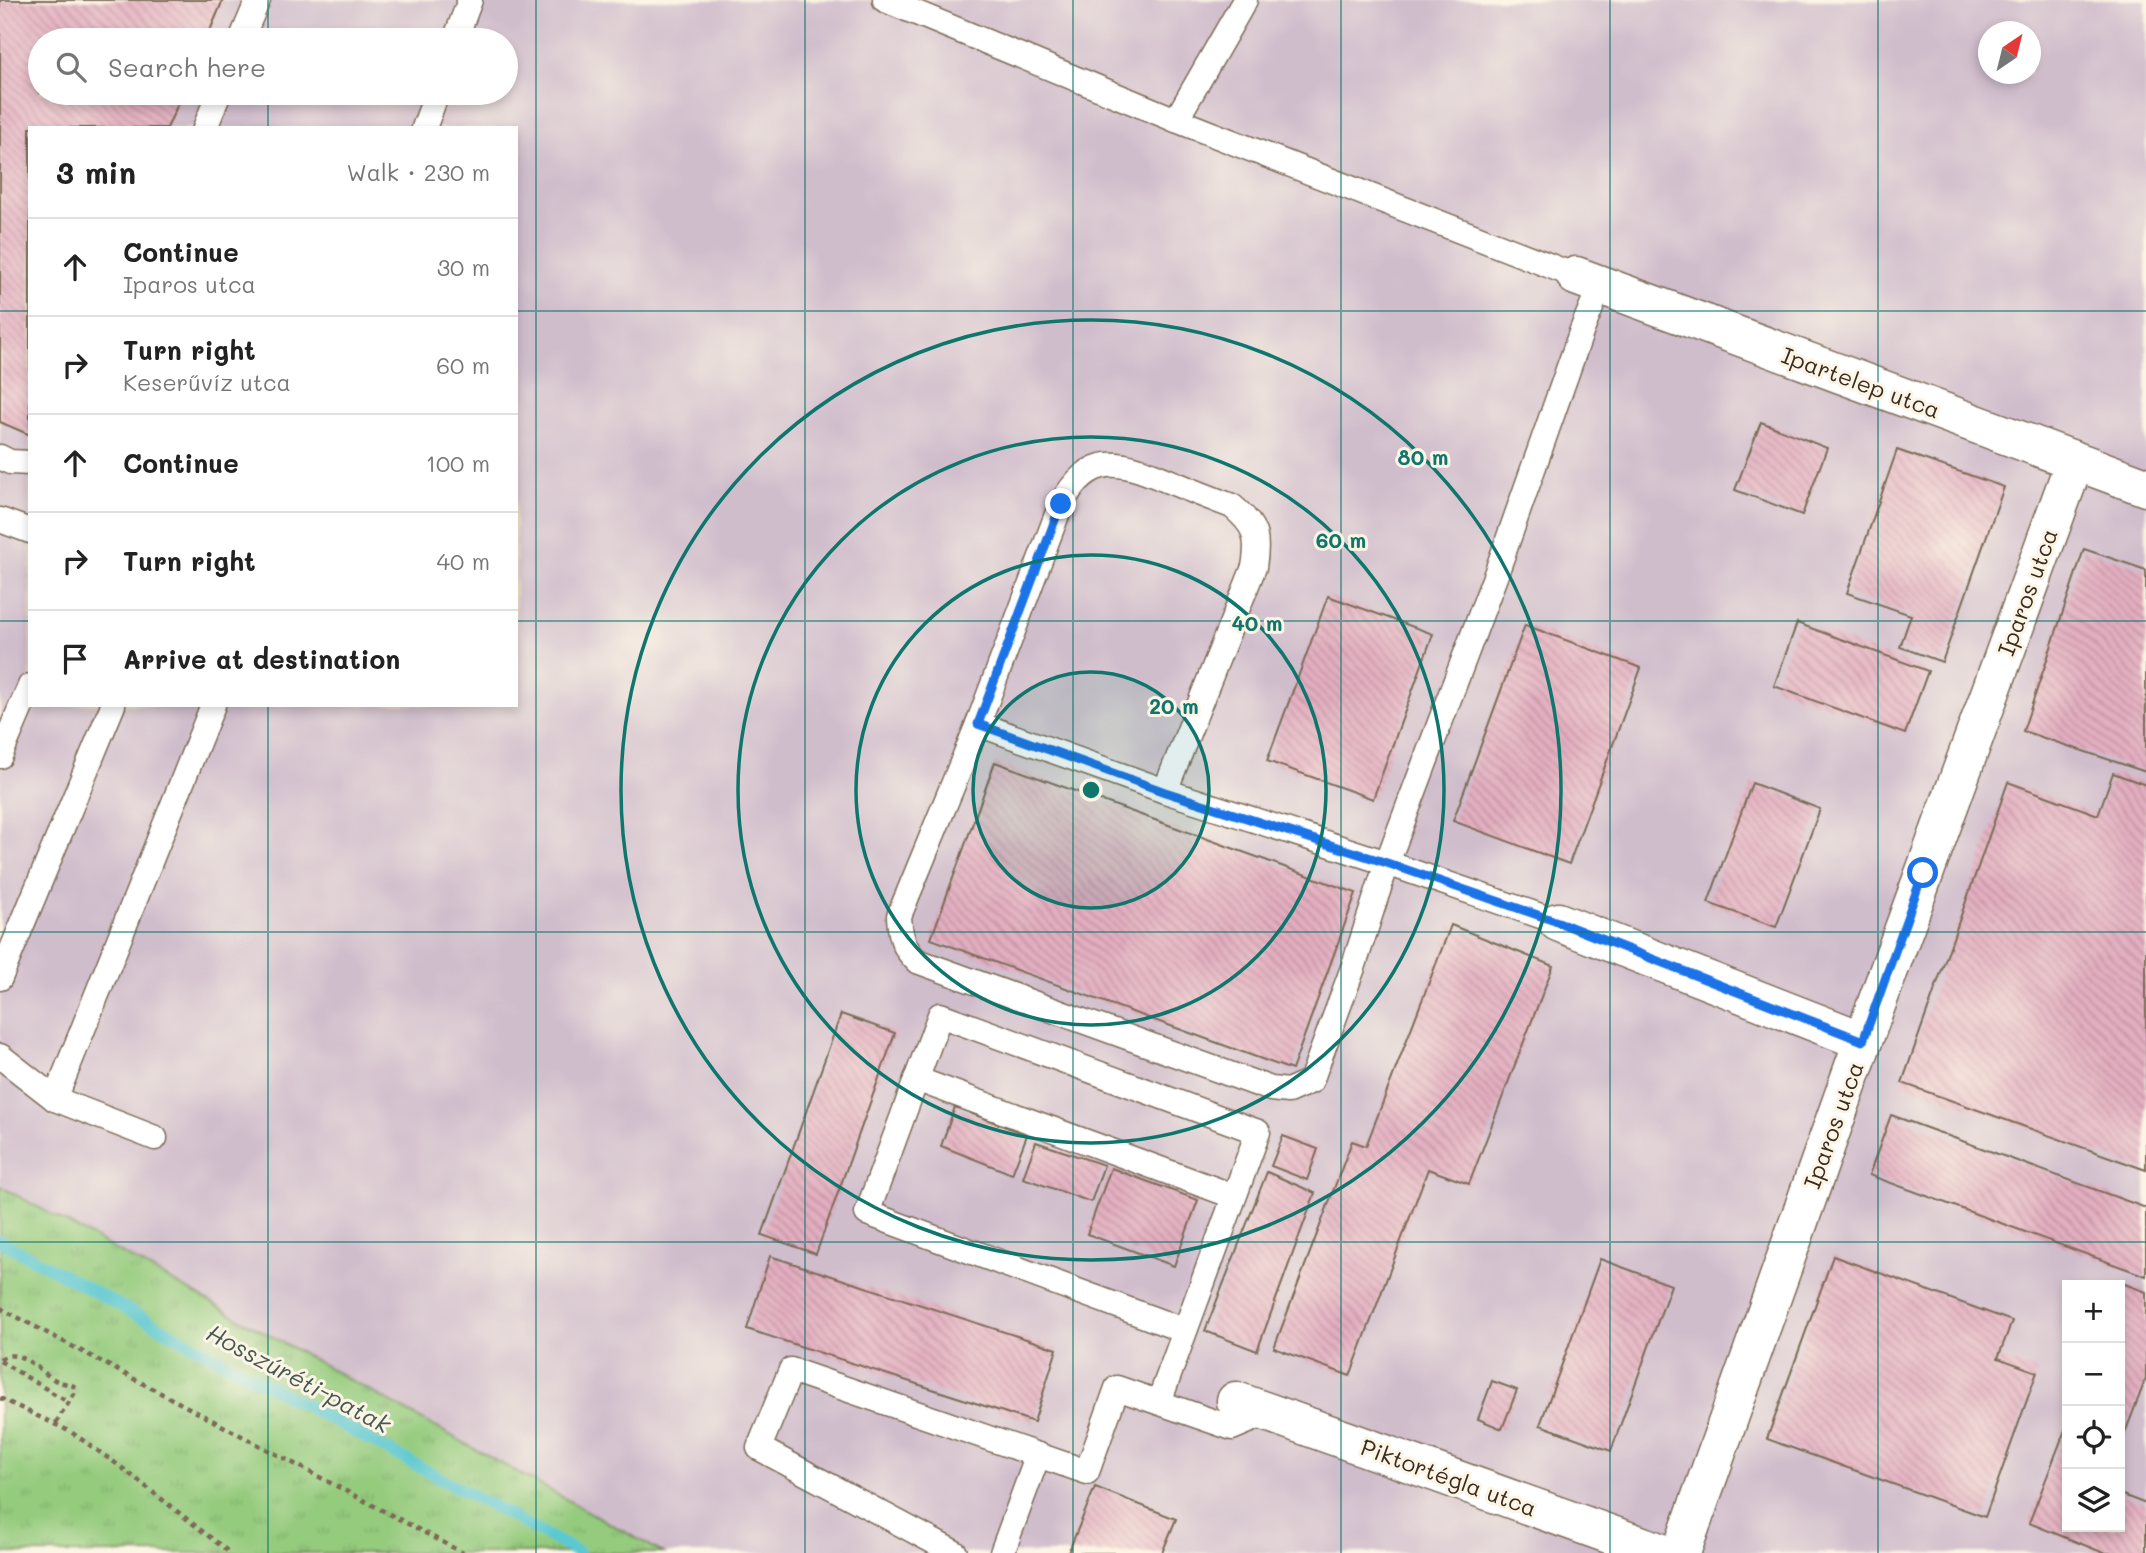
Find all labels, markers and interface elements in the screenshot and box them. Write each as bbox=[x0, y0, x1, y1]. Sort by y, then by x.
north arrow bbox=[1978, 21, 2041, 84]
search box bbox=[28, 28, 518, 105]
icon: search bbox=[52, 48, 90, 86]
text: Search here bbox=[108, 50, 266, 84]
text: 3 min bbox=[56, 152, 136, 192]
text: Walk · 230 m bbox=[347, 157, 490, 187]
text: Continue bbox=[123, 235, 239, 269]
icon: ahead bbox=[56, 248, 94, 286]
text: 30 m bbox=[437, 252, 490, 282]
text: Iparos utca bbox=[123, 269, 256, 299]
text: Turn right bbox=[123, 333, 256, 367]
street label: Ipartelep utca bbox=[1778, 339, 1944, 425]
icon: right bbox=[56, 346, 94, 384]
text: 60 m bbox=[436, 350, 490, 380]
text: Keserűvíz utca bbox=[123, 367, 291, 397]
text: 80 m bbox=[1398, 443, 1448, 470]
icon: ahead bbox=[56, 444, 94, 482]
text: Continue bbox=[123, 446, 239, 480]
text: 100 m bbox=[426, 448, 490, 478]
route end bbox=[1045, 488, 1076, 519]
street label: Iparos utca bbox=[1990, 524, 2064, 660]
text: 60 m bbox=[1316, 526, 1366, 553]
icon: right bbox=[56, 542, 94, 580]
text: Turn right bbox=[123, 544, 256, 578]
text: 40 m bbox=[437, 546, 490, 576]
text: 40 m bbox=[1231, 609, 1283, 636]
icon: arrive bbox=[56, 640, 94, 678]
text: Arrive at destination bbox=[123, 642, 400, 676]
text: 20 m bbox=[1149, 692, 1199, 719]
centre of rings bbox=[1079, 778, 1103, 802]
route start bbox=[1907, 857, 1938, 888]
street label: Iparos utca bbox=[1796, 1057, 1870, 1193]
map controls bbox=[2062, 1280, 2125, 1532]
button: + bbox=[2062, 1280, 2125, 1343]
water label: Hosszúréti-patak bbox=[202, 1316, 397, 1440]
button: − bbox=[2062, 1343, 2125, 1406]
button: locate bbox=[2062, 1406, 2125, 1469]
street label: Piktortégla utca bbox=[1357, 1431, 1541, 1523]
button: layers bbox=[2062, 1469, 2125, 1532]

